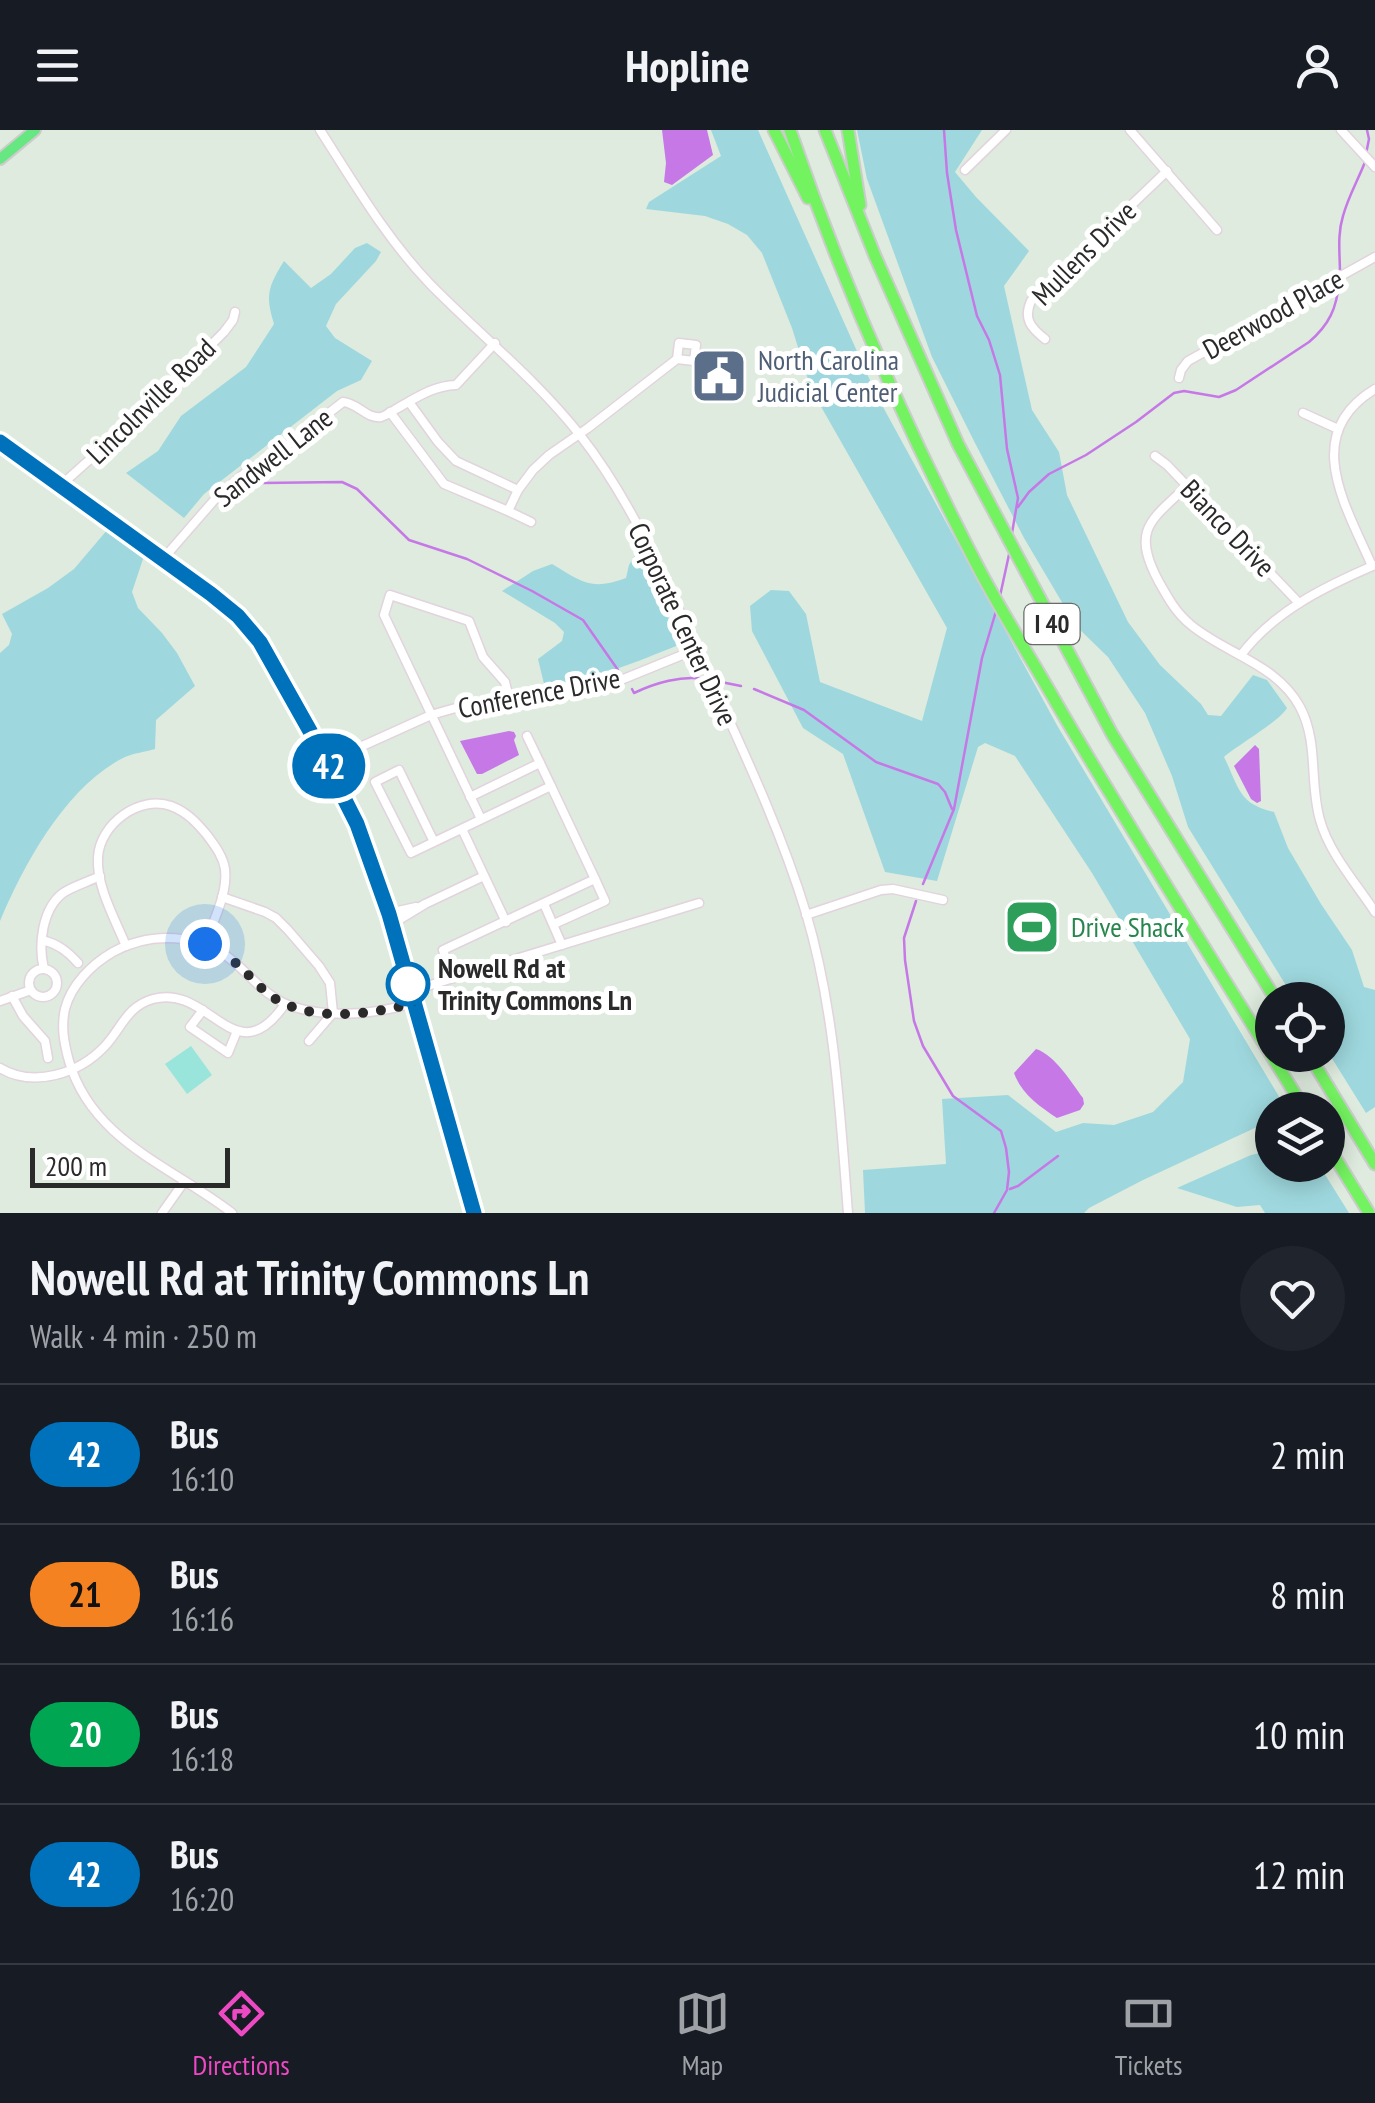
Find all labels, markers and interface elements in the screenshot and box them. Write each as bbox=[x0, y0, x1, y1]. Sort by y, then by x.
text: Hopline bbox=[625, 36, 750, 94]
icon: menu bbox=[30, 38, 85, 93]
icon: person bbox=[1290, 38, 1345, 93]
street label: Mullens Drive bbox=[1023, 192, 1144, 313]
street label: Deerwood Place bbox=[1196, 260, 1350, 367]
street label: Lincolnville Road bbox=[78, 330, 223, 471]
place label: North Carolina Judicial Center bbox=[757, 341, 899, 410]
public building icon: North Carolina Judicial Center bbox=[689, 346, 749, 406]
street label: Sandwell Lane bbox=[206, 399, 340, 514]
street label: Bianco Drive bbox=[1173, 471, 1284, 584]
street label: Corporate Center Drive bbox=[620, 517, 747, 731]
road number: I 40 bbox=[1024, 604, 1080, 644]
street label: Conference Drive bbox=[455, 659, 623, 726]
line badge: 42 bbox=[284, 734, 374, 798]
text: 42 bbox=[312, 743, 346, 789]
sports icon: Drive Shack bbox=[1002, 897, 1062, 957]
place label: Drive Shack bbox=[1071, 908, 1184, 945]
your location bbox=[180, 919, 230, 969]
place label: Nowell Rd at Trinity Commons Ln bbox=[438, 949, 632, 1018]
marker: Nowell Rd at Trinity Commons Ln bbox=[387, 963, 429, 1005]
map controls bbox=[1255, 982, 1345, 1182]
button: locate bbox=[1255, 982, 1345, 1072]
button: layers bbox=[1255, 1092, 1345, 1182]
scale bar bbox=[30, 1143, 230, 1188]
text: 200 m bbox=[45, 1147, 107, 1184]
text: Nowell Rd at Trinity Commons Ln bbox=[30, 1246, 589, 1308]
button: heart bbox=[1240, 1246, 1345, 1351]
text: Walk · 4 min · 250 m bbox=[30, 1315, 257, 1357]
text: Bus bbox=[170, 1409, 219, 1458]
text: 2 min bbox=[1270, 1430, 1345, 1479]
text: 42 bbox=[68, 1431, 102, 1477]
text: 16:10 bbox=[170, 1458, 234, 1500]
text: Bus bbox=[170, 1549, 219, 1598]
text: 8 min bbox=[1270, 1570, 1345, 1619]
text: 21 bbox=[68, 1571, 102, 1617]
text: 16:16 bbox=[170, 1598, 234, 1640]
text: Bus bbox=[170, 1689, 219, 1738]
text: 10 min bbox=[1253, 1710, 1345, 1759]
text: 20 bbox=[68, 1711, 102, 1757]
text: 16:18 bbox=[170, 1738, 234, 1780]
text: Bus bbox=[170, 1829, 219, 1878]
text: 12 min bbox=[1253, 1850, 1345, 1899]
text: 42 bbox=[68, 1851, 102, 1897]
text: 16:20 bbox=[170, 1878, 234, 1920]
tab: Directions bbox=[192, 1986, 290, 2083]
tab: Map bbox=[675, 1986, 730, 2083]
tab: Tickets bbox=[1115, 1986, 1183, 2083]

